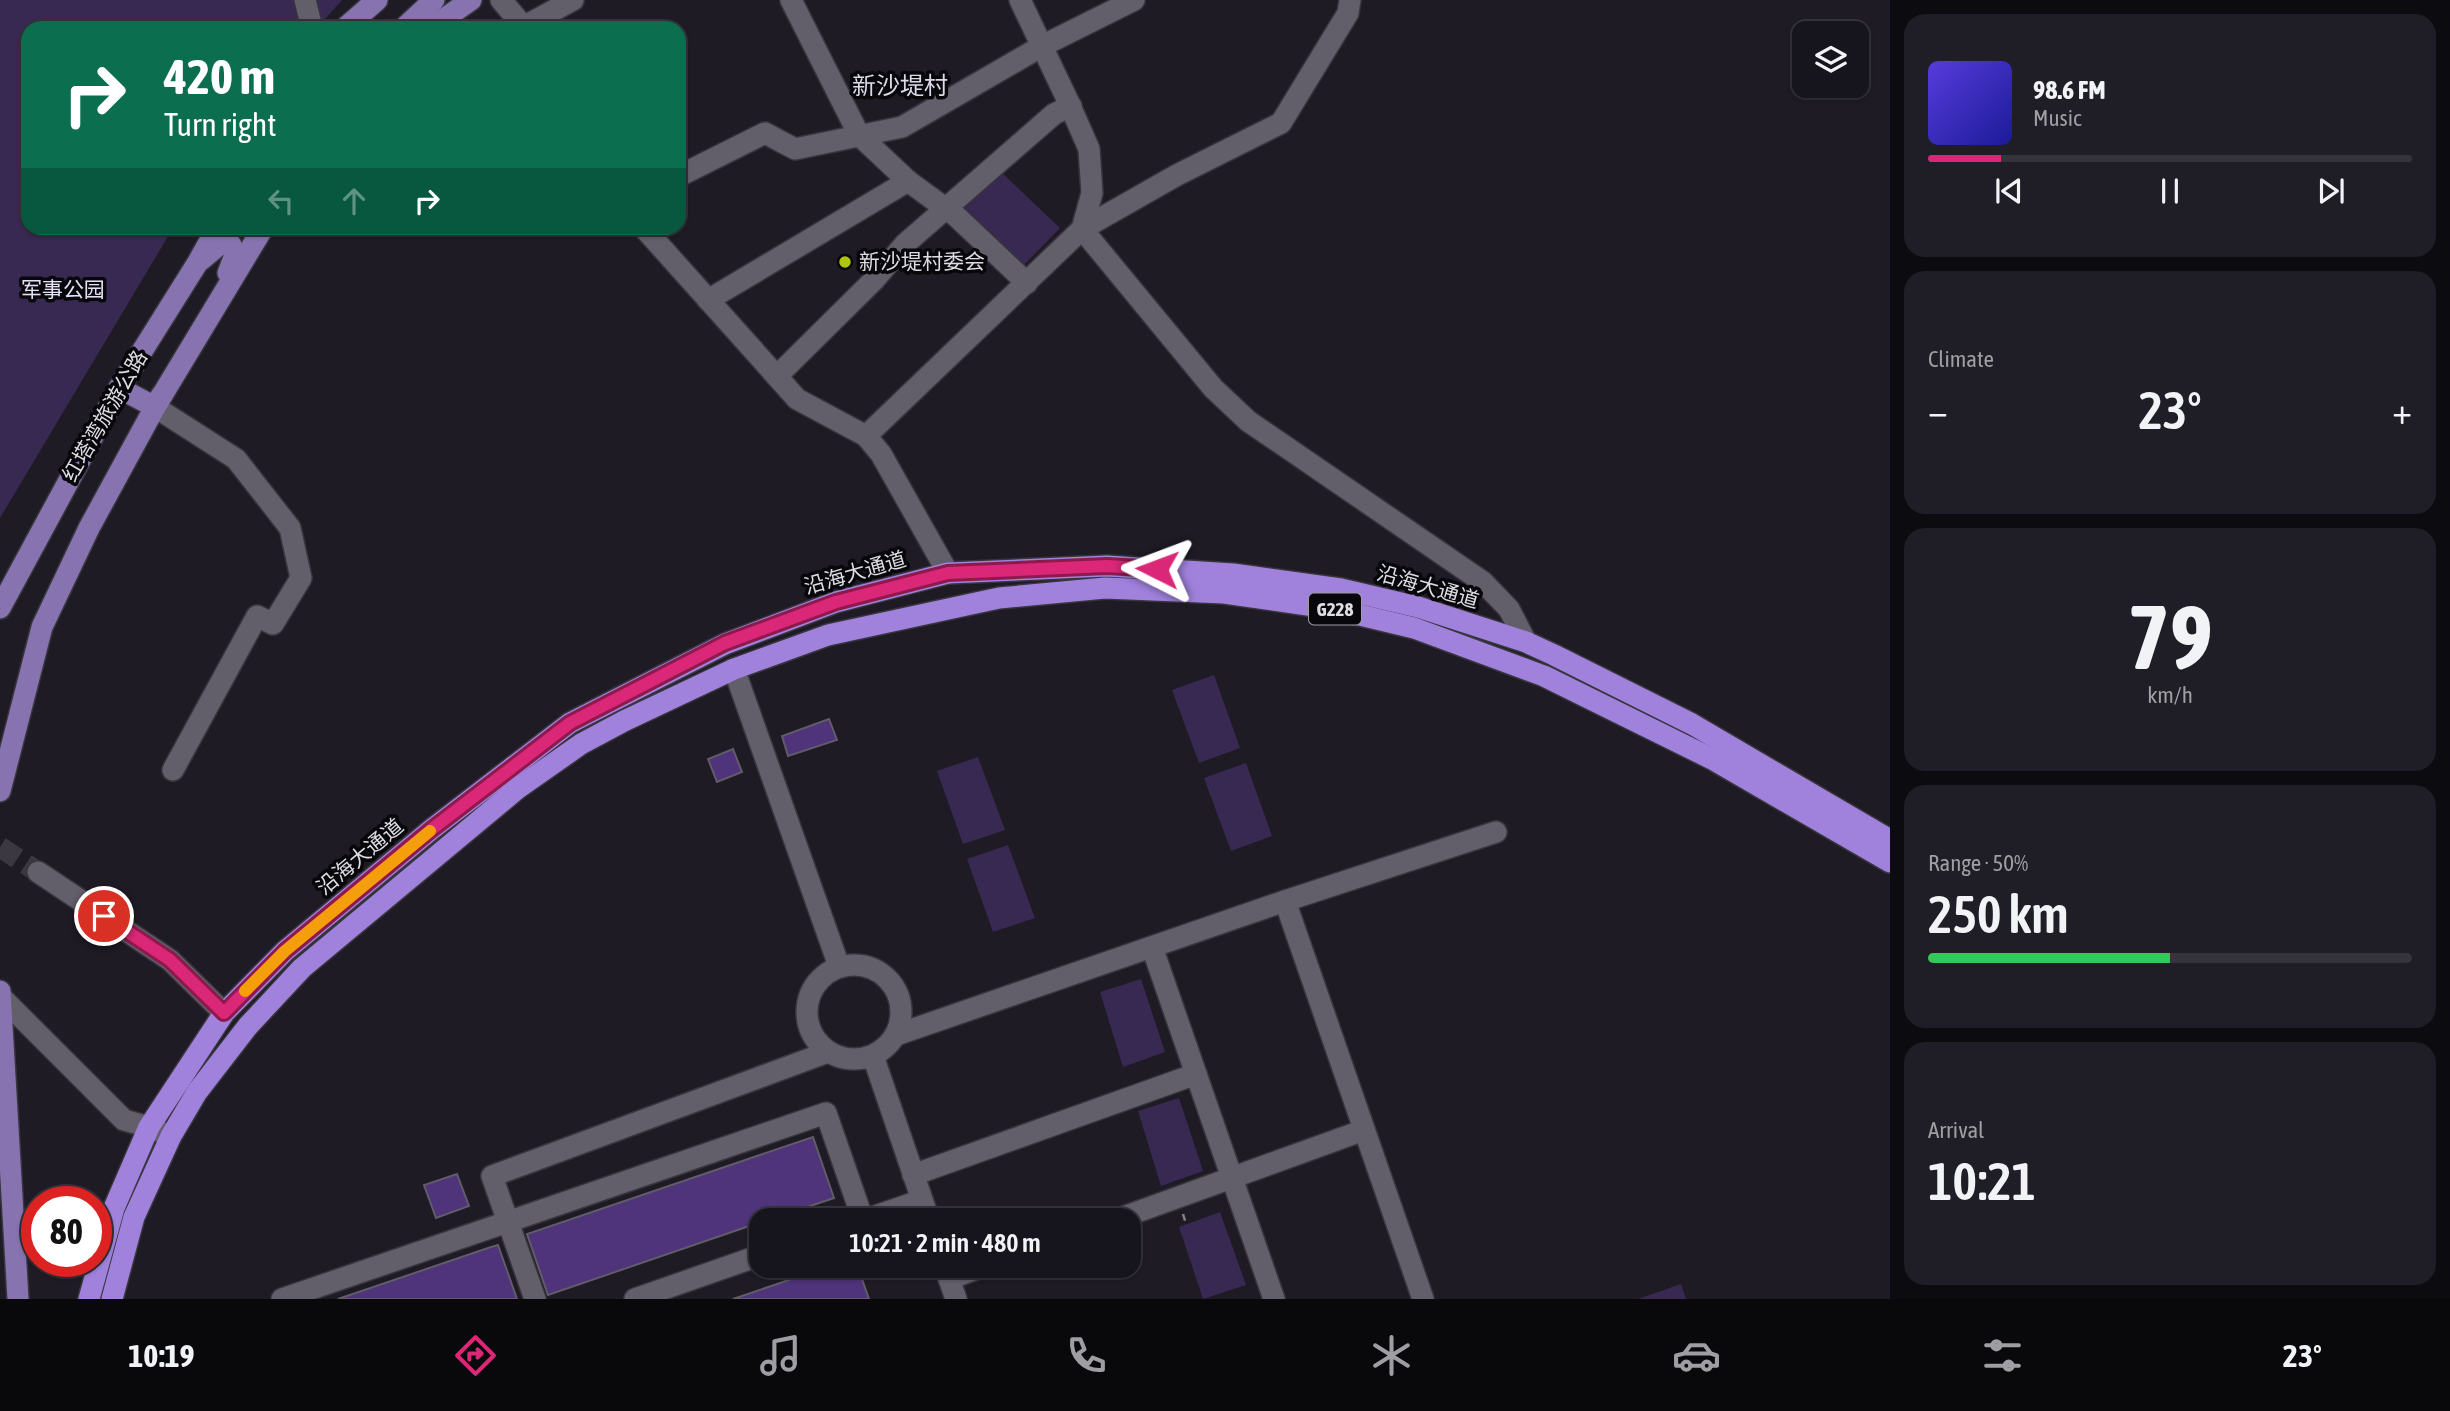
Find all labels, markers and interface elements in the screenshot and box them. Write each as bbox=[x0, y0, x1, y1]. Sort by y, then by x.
map controls bbox=[1792, 21, 1869, 98]
button: layers bbox=[1792, 21, 1869, 98]
text: 420 m bbox=[164, 48, 275, 104]
icon: right bbox=[49, 49, 140, 140]
district label: 新沙堤村 bbox=[852, 72, 948, 99]
text: 98.6 FM bbox=[2033, 75, 2106, 105]
text: Music bbox=[2033, 105, 2081, 131]
text: Turn right bbox=[164, 106, 277, 143]
icon: previous bbox=[1990, 172, 2028, 210]
icon: pause bbox=[2151, 172, 2189, 210]
icon: next bbox=[2312, 172, 2350, 210]
icon: left bbox=[262, 182, 300, 220]
icon: ahead bbox=[335, 182, 373, 220]
icon: right bbox=[408, 182, 446, 220]
place label: 新沙堤村委会 bbox=[859, 249, 985, 273]
marker: 新沙堤村委会 bbox=[837, 254, 853, 270]
park label: 军事公园 bbox=[21, 277, 105, 301]
street label: 红塔湾旅游公路 bbox=[57, 346, 151, 485]
text: Climate bbox=[1928, 346, 1994, 372]
text: 23° bbox=[2138, 380, 2202, 440]
text: − bbox=[1928, 389, 1948, 432]
text: + bbox=[2392, 389, 2412, 432]
position arrow bbox=[1120, 532, 1194, 606]
street label: 沿海大通道 bbox=[801, 546, 908, 598]
street label: 沿海大通道 bbox=[1375, 560, 1482, 612]
text: 79 bbox=[2127, 584, 2213, 688]
road number: G228 bbox=[1309, 594, 1361, 624]
text: km/h bbox=[2147, 682, 2193, 708]
street label: 沿海大通道 bbox=[311, 813, 407, 899]
text: Range · 50% bbox=[1928, 850, 2028, 876]
text: 250 km bbox=[1928, 884, 2069, 944]
pin bbox=[74, 886, 134, 946]
icon: arrive bbox=[85, 897, 123, 935]
text: Arrival bbox=[1928, 1117, 1984, 1143]
text: 10:21 bbox=[1928, 1151, 2036, 1211]
speed limit sign: 80 bbox=[21, 1186, 112, 1277]
text: 10:21 · 2 min · 480 m bbox=[849, 1228, 1041, 1258]
icon: directions bbox=[451, 1331, 500, 1380]
icon: music bbox=[756, 1331, 805, 1380]
icon: phone bbox=[1062, 1331, 1111, 1380]
icon: climate bbox=[1367, 1331, 1416, 1380]
icon: car bbox=[1672, 1331, 1721, 1380]
icon: filters bbox=[1978, 1331, 2027, 1380]
text: 10:19 bbox=[128, 1337, 195, 1374]
text: 23° bbox=[2283, 1337, 2322, 1374]

